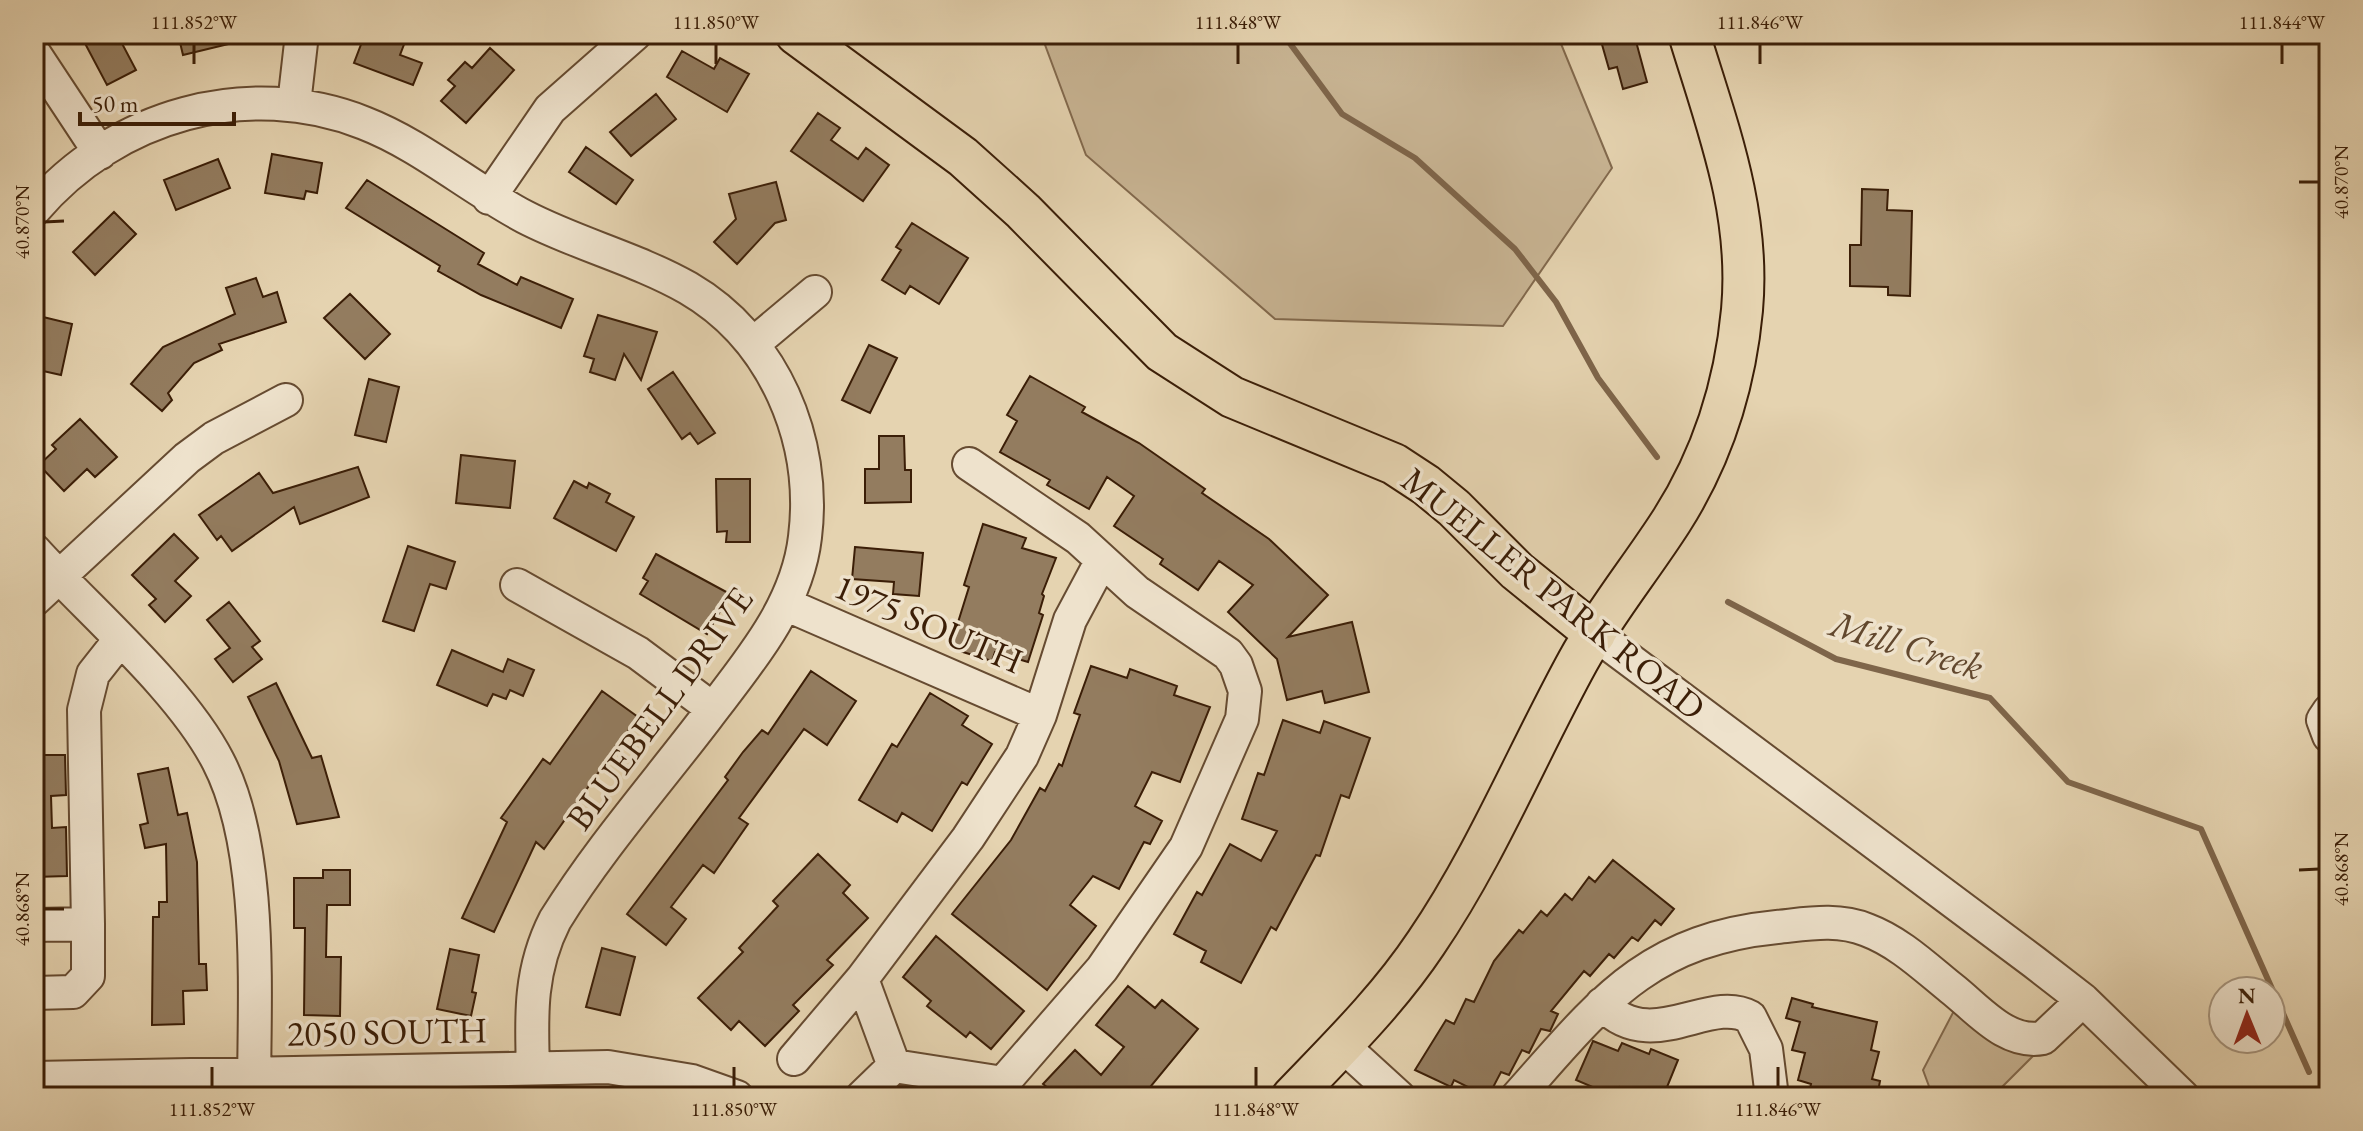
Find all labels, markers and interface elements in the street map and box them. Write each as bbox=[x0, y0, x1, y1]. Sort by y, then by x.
text: 111.852°W bbox=[151, 9, 238, 35]
text: 111.850°W bbox=[673, 9, 760, 35]
text: 111.848°W bbox=[1195, 9, 1282, 35]
text: 111.846°W bbox=[1717, 9, 1804, 35]
text: 111.844°W bbox=[2239, 9, 2326, 35]
scale bar bbox=[80, 76, 234, 126]
text: 50 m bbox=[92, 88, 139, 119]
text: 40.870°N bbox=[2328, 145, 2354, 219]
text: 40.870°N bbox=[9, 185, 35, 259]
street label: MUELLER PARK ROAD bbox=[1392, 456, 1715, 730]
street label: 1975 SOUTH bbox=[827, 563, 1030, 684]
street label: BLUEBELL DRIVE bbox=[555, 577, 763, 839]
water label: Mill Creek bbox=[1823, 598, 1990, 691]
text: 40.868°N bbox=[2328, 832, 2354, 906]
text: 40.868°N bbox=[9, 872, 35, 946]
north arrow bbox=[2207, 975, 2287, 1055]
text: N bbox=[2238, 981, 2256, 1010]
street label: 2050 SOUTH bbox=[286, 1006, 488, 1057]
text: 111.852°W bbox=[169, 1096, 256, 1122]
text: 111.850°W bbox=[691, 1096, 778, 1122]
text: 111.848°W bbox=[1213, 1096, 1300, 1122]
text: 111.846°W bbox=[1735, 1096, 1822, 1122]

